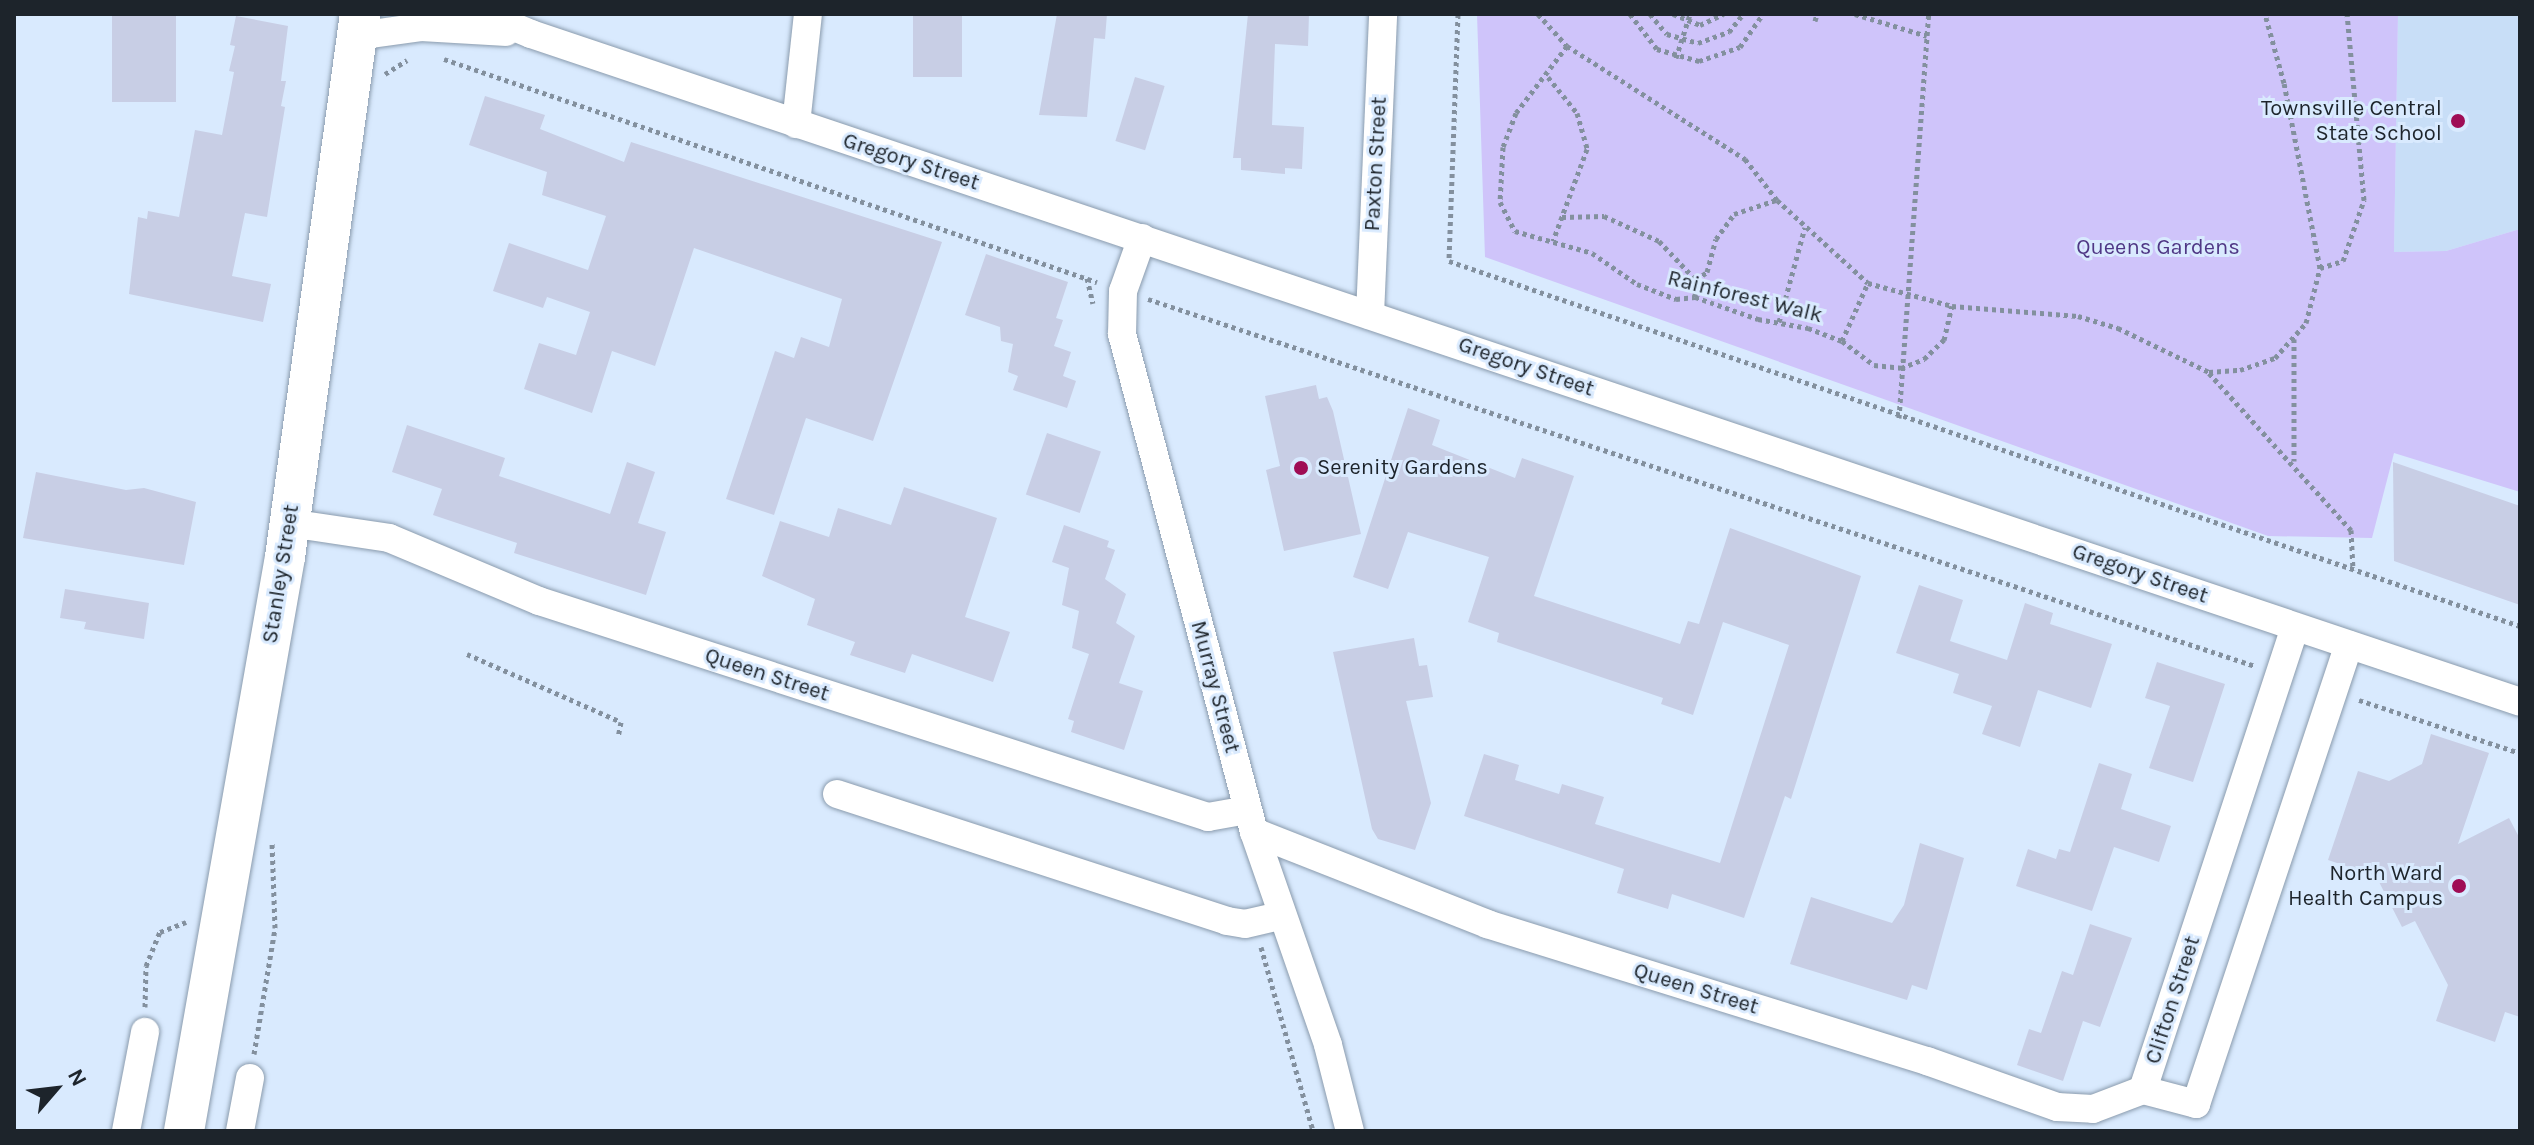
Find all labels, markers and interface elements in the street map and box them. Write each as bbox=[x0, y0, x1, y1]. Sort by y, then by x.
place label: Townsville Central State School bbox=[2261, 95, 2442, 146]
street label: Paxton Street bbox=[1359, 96, 1393, 232]
marker: Townsville Central State School bbox=[2449, 112, 2467, 130]
street label: Gregory Street bbox=[840, 128, 982, 196]
park label: Queens Gardens bbox=[2076, 235, 2240, 261]
street label: Rainforest Walk bbox=[1665, 265, 1825, 329]
street label: Gregory Street bbox=[1455, 331, 1597, 403]
place label: Serenity Gardens bbox=[1317, 455, 1488, 481]
marker: Serenity Gardens bbox=[1292, 459, 1310, 477]
street label: Stanley Street bbox=[257, 503, 305, 645]
street label: Gregory Street bbox=[2069, 538, 2211, 610]
street label: Murray Street bbox=[1185, 618, 1245, 756]
street label: Queen Street bbox=[702, 642, 832, 708]
place label: North Ward Health Campus bbox=[2288, 860, 2443, 912]
marker: North Ward Health Campus bbox=[2450, 877, 2468, 895]
street label: Clifton Street bbox=[2140, 933, 2206, 1067]
street label: Queen Street bbox=[1630, 957, 1762, 1021]
north arrow bbox=[16, 1049, 96, 1129]
text: N bbox=[62, 1065, 92, 1091]

